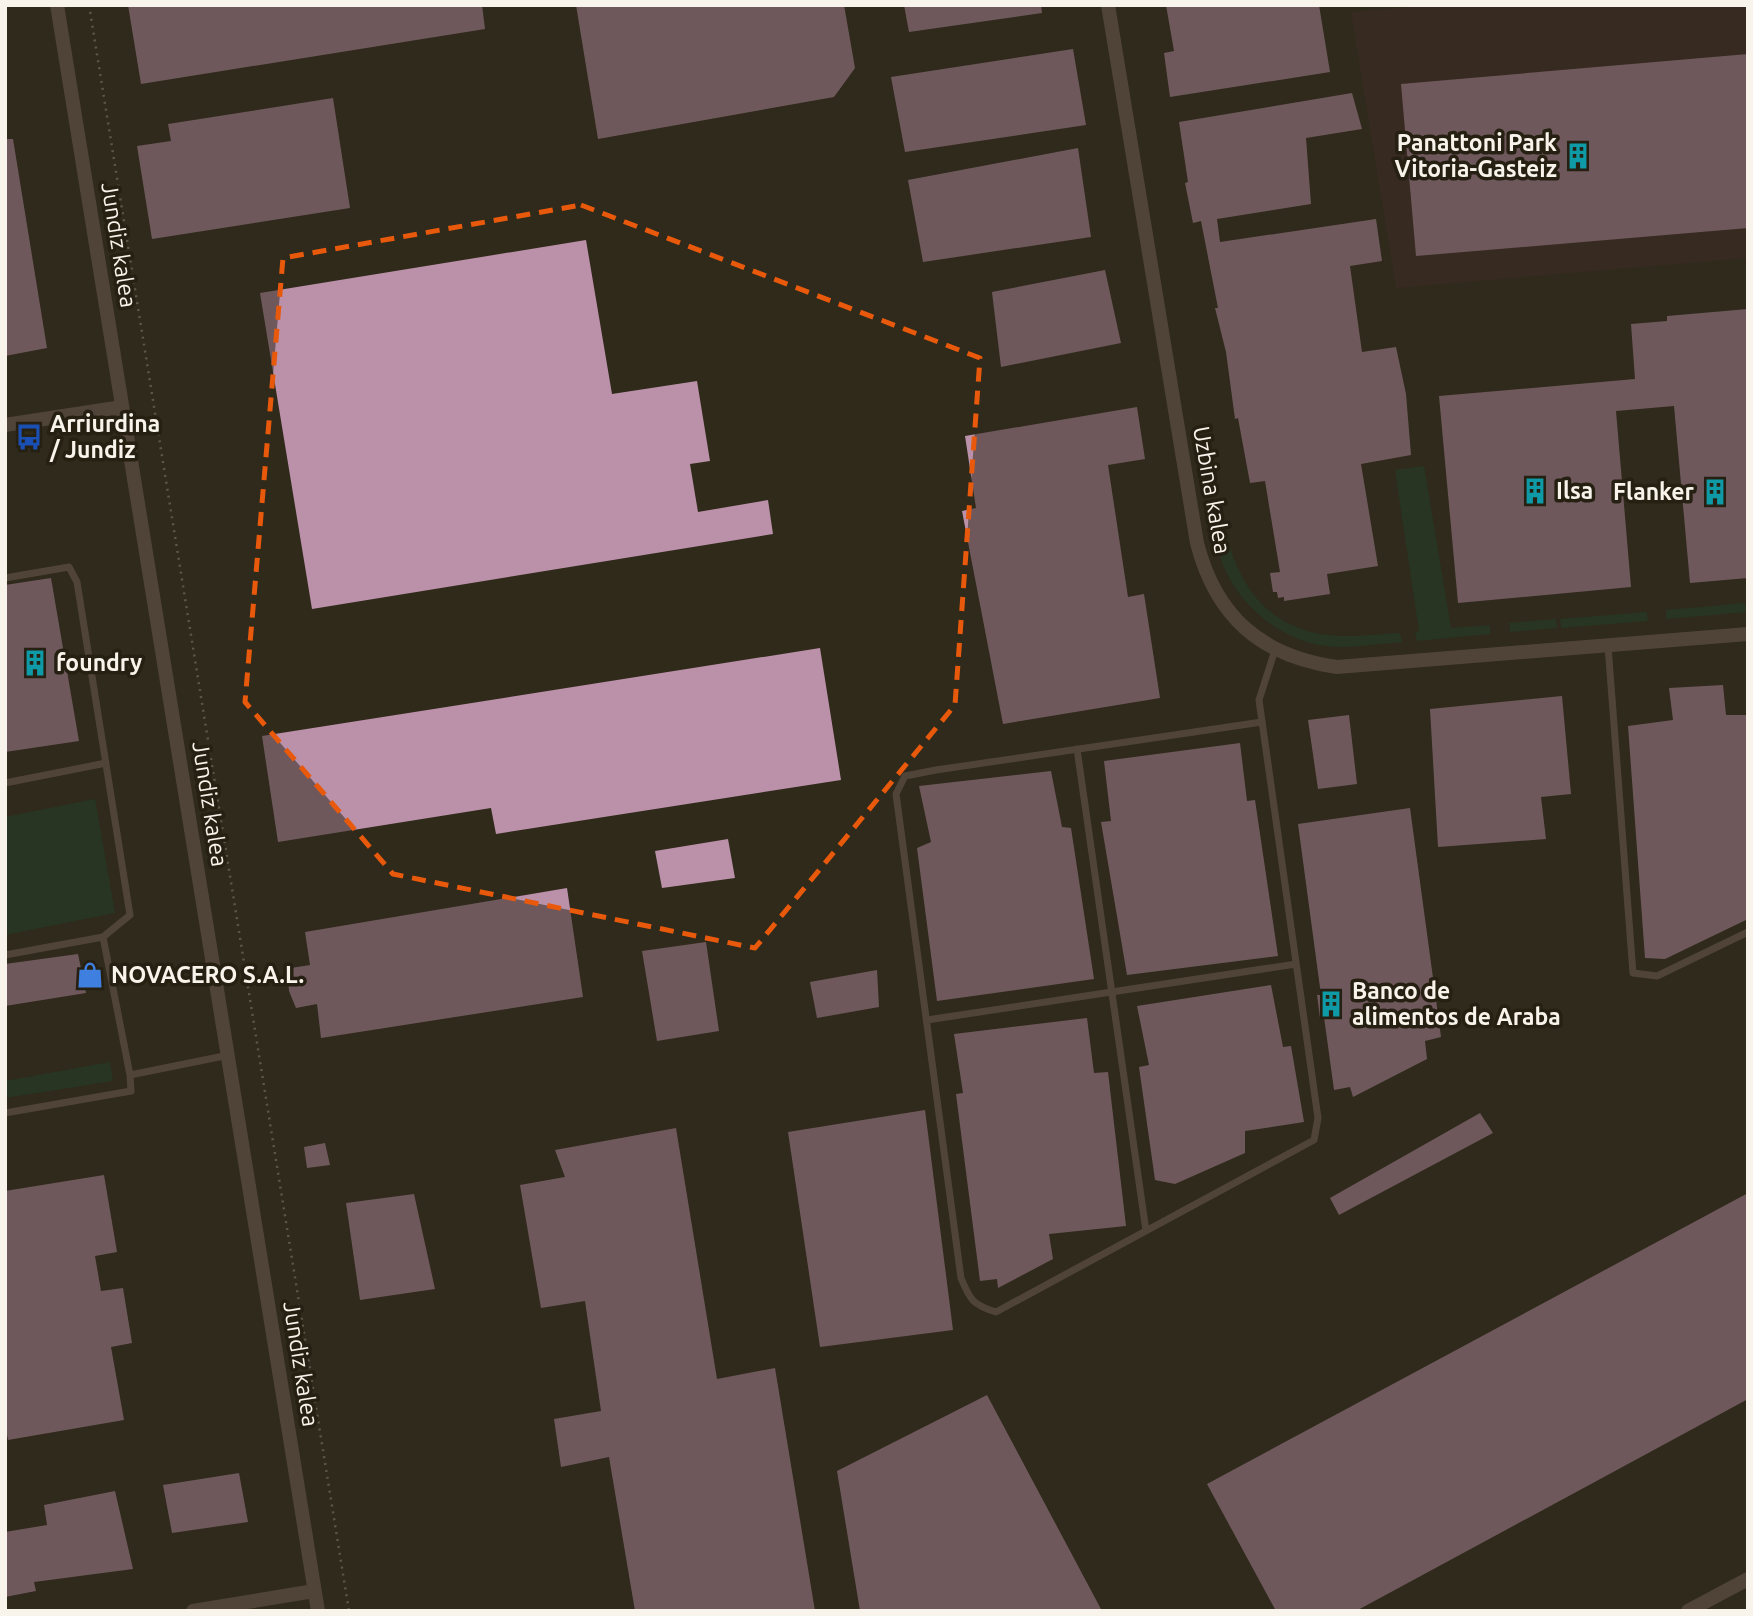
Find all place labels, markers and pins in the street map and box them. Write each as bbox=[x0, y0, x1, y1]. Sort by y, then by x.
place label: Panattoni Park Vitoria-Gasteiz bbox=[1394, 130, 1557, 181]
building icon: Panattoni Park Vitoria-Gasteiz bbox=[1563, 141, 1593, 171]
place label: Arriurdina / Jundiz bbox=[49, 411, 160, 462]
bus stop icon: Arriurdina / Jundiz bbox=[14, 422, 44, 452]
building icon: Ilsa bbox=[1520, 476, 1550, 506]
building icon: Flanker bbox=[1700, 477, 1730, 507]
place label: Ilsa bbox=[1556, 478, 1593, 503]
place label: Flanker bbox=[1613, 479, 1695, 504]
building icon: foundry bbox=[20, 648, 50, 678]
place label: foundry bbox=[56, 650, 142, 675]
shop icon: NOVACERO S.A.L. bbox=[75, 960, 105, 990]
place label: NOVACERO S.A.L. bbox=[111, 962, 304, 987]
place label: Banco de alimentos de Araba bbox=[1352, 978, 1561, 1029]
building icon: Banco de alimentos de Araba bbox=[1316, 989, 1346, 1019]

